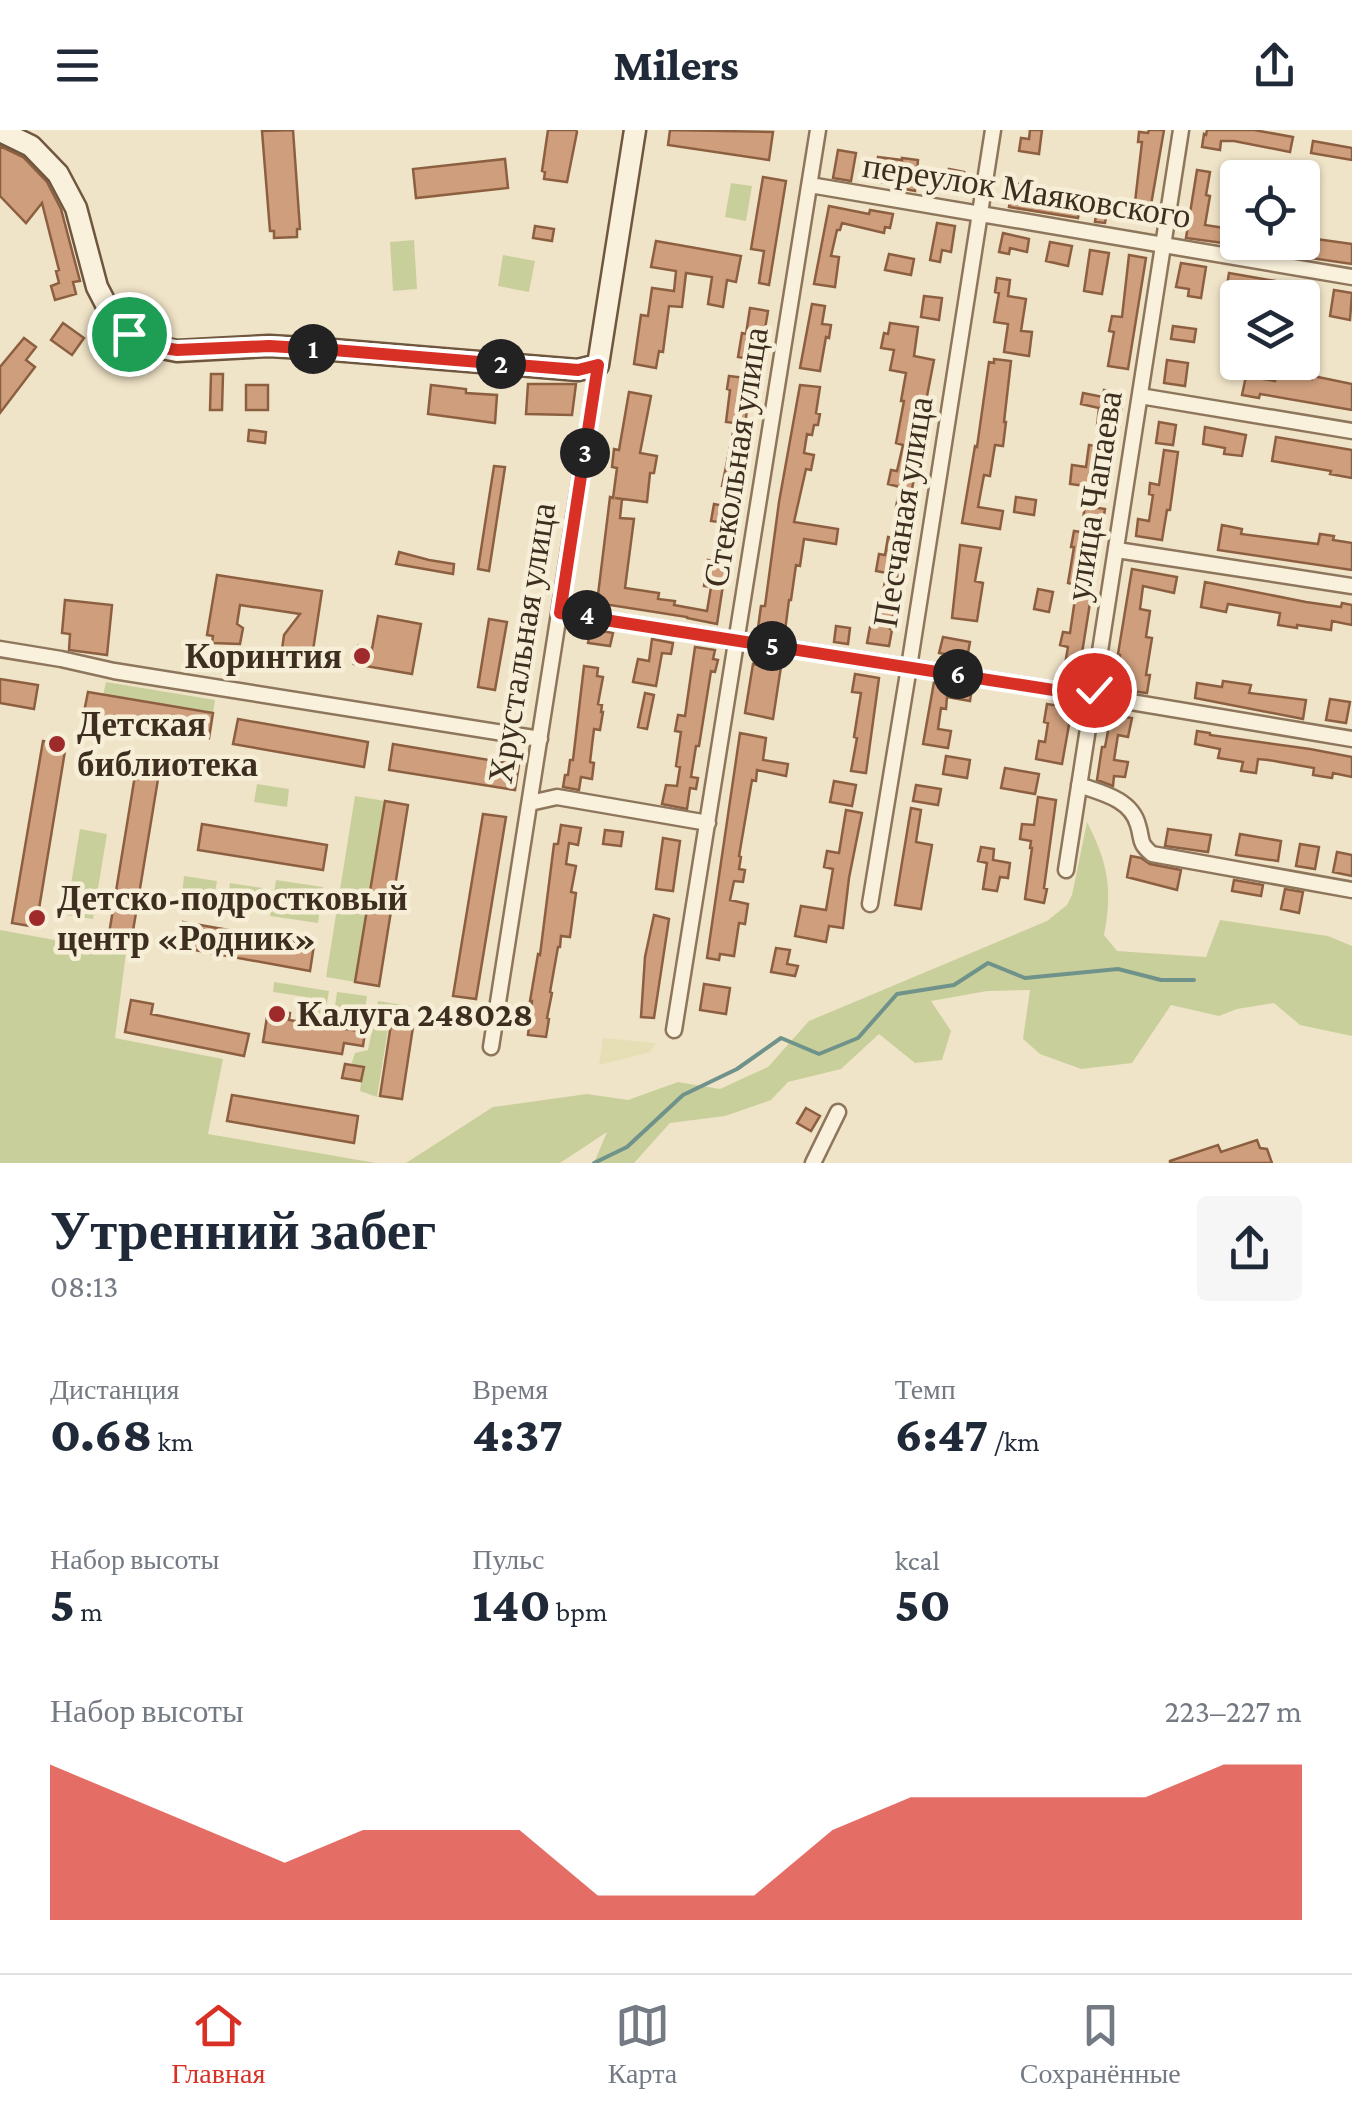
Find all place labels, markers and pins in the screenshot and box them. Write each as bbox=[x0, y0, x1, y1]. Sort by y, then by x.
pin bbox=[87, 292, 172, 377]
pin: 1 bbox=[288, 324, 338, 374]
pin: 2 bbox=[476, 339, 526, 389]
pin: 3 bbox=[560, 428, 610, 478]
pin: 4 bbox=[562, 590, 612, 640]
pin: 5 bbox=[747, 621, 797, 671]
place label: Коринтия bbox=[185, 637, 342, 676]
marker: Коринтия bbox=[351, 645, 373, 667]
pin bbox=[1052, 648, 1137, 733]
pin: 6 bbox=[933, 649, 983, 699]
place label: Детская библиотека bbox=[77, 705, 258, 784]
marker: Детская библиотека bbox=[46, 733, 68, 755]
place label: Детско-подростковый центр «Родник» bbox=[57, 879, 408, 958]
marker: Детско-подростковый центр «Родник» bbox=[26, 907, 48, 929]
place label: Калуга 248028 bbox=[297, 995, 533, 1034]
marker: Калуга 248028 bbox=[266, 1003, 288, 1025]

